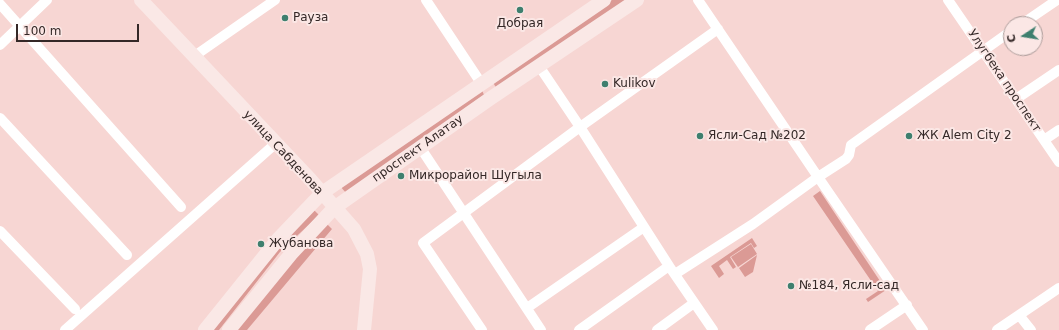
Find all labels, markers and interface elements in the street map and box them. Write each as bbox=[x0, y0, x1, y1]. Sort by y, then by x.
marker: Добрая bbox=[515, 5, 525, 15]
place label: Рауза bbox=[293, 11, 328, 25]
marker: Рауза bbox=[280, 13, 290, 23]
scale bar bbox=[18, 16, 141, 42]
north arrow bbox=[1003, 16, 1043, 56]
place label: Добрая bbox=[497, 17, 543, 31]
text: 100 m bbox=[23, 24, 61, 38]
street label: Улугбека проспект bbox=[964, 27, 1044, 135]
text: С bbox=[1005, 33, 1019, 44]
place label: Kulikov bbox=[613, 77, 656, 91]
marker: Kulikov bbox=[600, 79, 610, 89]
street label: улица Сабденова bbox=[240, 108, 326, 198]
street label: проспект Алатау bbox=[370, 112, 466, 186]
place label: Ясли-Сад №202 bbox=[708, 129, 806, 143]
place label: ЖК Alem City 2 bbox=[917, 129, 1012, 143]
marker: Ясли-Сад №202 bbox=[695, 131, 705, 141]
marker: ЖК Alem City 2 bbox=[904, 131, 914, 141]
place label: Микрорайон Шугыла bbox=[409, 169, 542, 183]
marker: Микрорайон Шугыла bbox=[396, 171, 406, 181]
place label: Жубанова bbox=[269, 237, 333, 251]
marker: Жубанова bbox=[256, 239, 266, 249]
place label: №184, Ясли-сад bbox=[799, 279, 899, 293]
marker: №184, Ясли-сад bbox=[786, 281, 796, 291]

